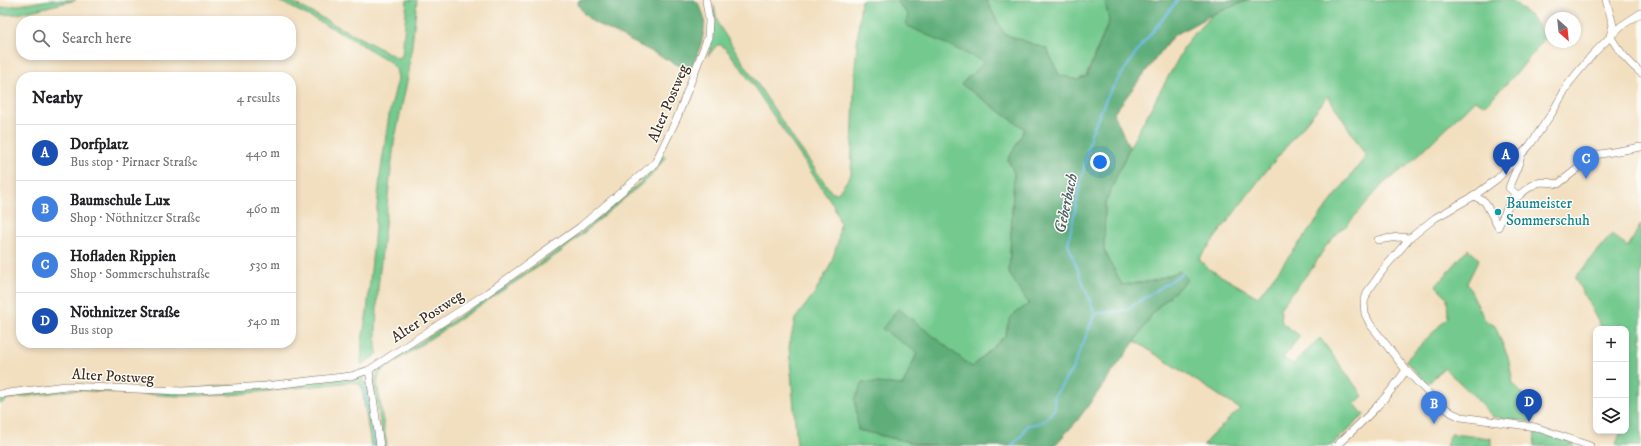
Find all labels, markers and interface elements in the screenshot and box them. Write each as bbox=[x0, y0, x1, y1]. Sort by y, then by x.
north arrow bbox=[1545, 12, 1581, 48]
search box bbox=[16, 16, 296, 60]
icon: search bbox=[30, 27, 52, 49]
text: Search here bbox=[62, 29, 131, 48]
street label: Alter Postweg bbox=[644, 61, 694, 145]
text: Nearby bbox=[32, 87, 82, 109]
text: 4 results bbox=[237, 90, 280, 106]
text: Dorfplatz bbox=[70, 135, 128, 154]
pin: A bbox=[1493, 142, 1519, 175]
text: A bbox=[41, 145, 49, 161]
text: 440 m bbox=[245, 145, 280, 161]
pin: C bbox=[1573, 146, 1599, 179]
your location bbox=[1090, 152, 1110, 172]
text: Bus stop · Pirnaer Straße bbox=[70, 154, 197, 170]
water label: Geberbach bbox=[1050, 171, 1082, 235]
text: Baumschule Lux bbox=[70, 191, 170, 210]
place label: Baumeister Sommerschuh bbox=[1506, 194, 1590, 230]
text: B bbox=[41, 201, 49, 217]
text: 460 m bbox=[246, 201, 280, 217]
marker: Baumeister Sommerschuh bbox=[1493, 207, 1503, 217]
text: Shop · Nöthnitzer Straße bbox=[70, 210, 200, 226]
text: Hofladen Rippien bbox=[70, 247, 176, 266]
text: C bbox=[41, 257, 49, 273]
text: 530 m bbox=[249, 257, 280, 273]
text: Shop · Sommerschuhstraße bbox=[70, 266, 210, 282]
street label: Alter Postweg bbox=[388, 286, 468, 347]
text: Nöthnitzer Straße bbox=[70, 303, 180, 322]
text: D bbox=[40, 313, 50, 329]
text: 540 m bbox=[247, 313, 280, 329]
text: Bus stop bbox=[70, 322, 113, 338]
map controls bbox=[1593, 326, 1629, 434]
button: + bbox=[1593, 326, 1629, 362]
button: − bbox=[1593, 362, 1629, 398]
street label: Alter Postweg bbox=[71, 365, 155, 388]
pin: D bbox=[1516, 389, 1542, 422]
pin: B bbox=[1421, 391, 1447, 424]
button: layers bbox=[1593, 398, 1629, 434]

